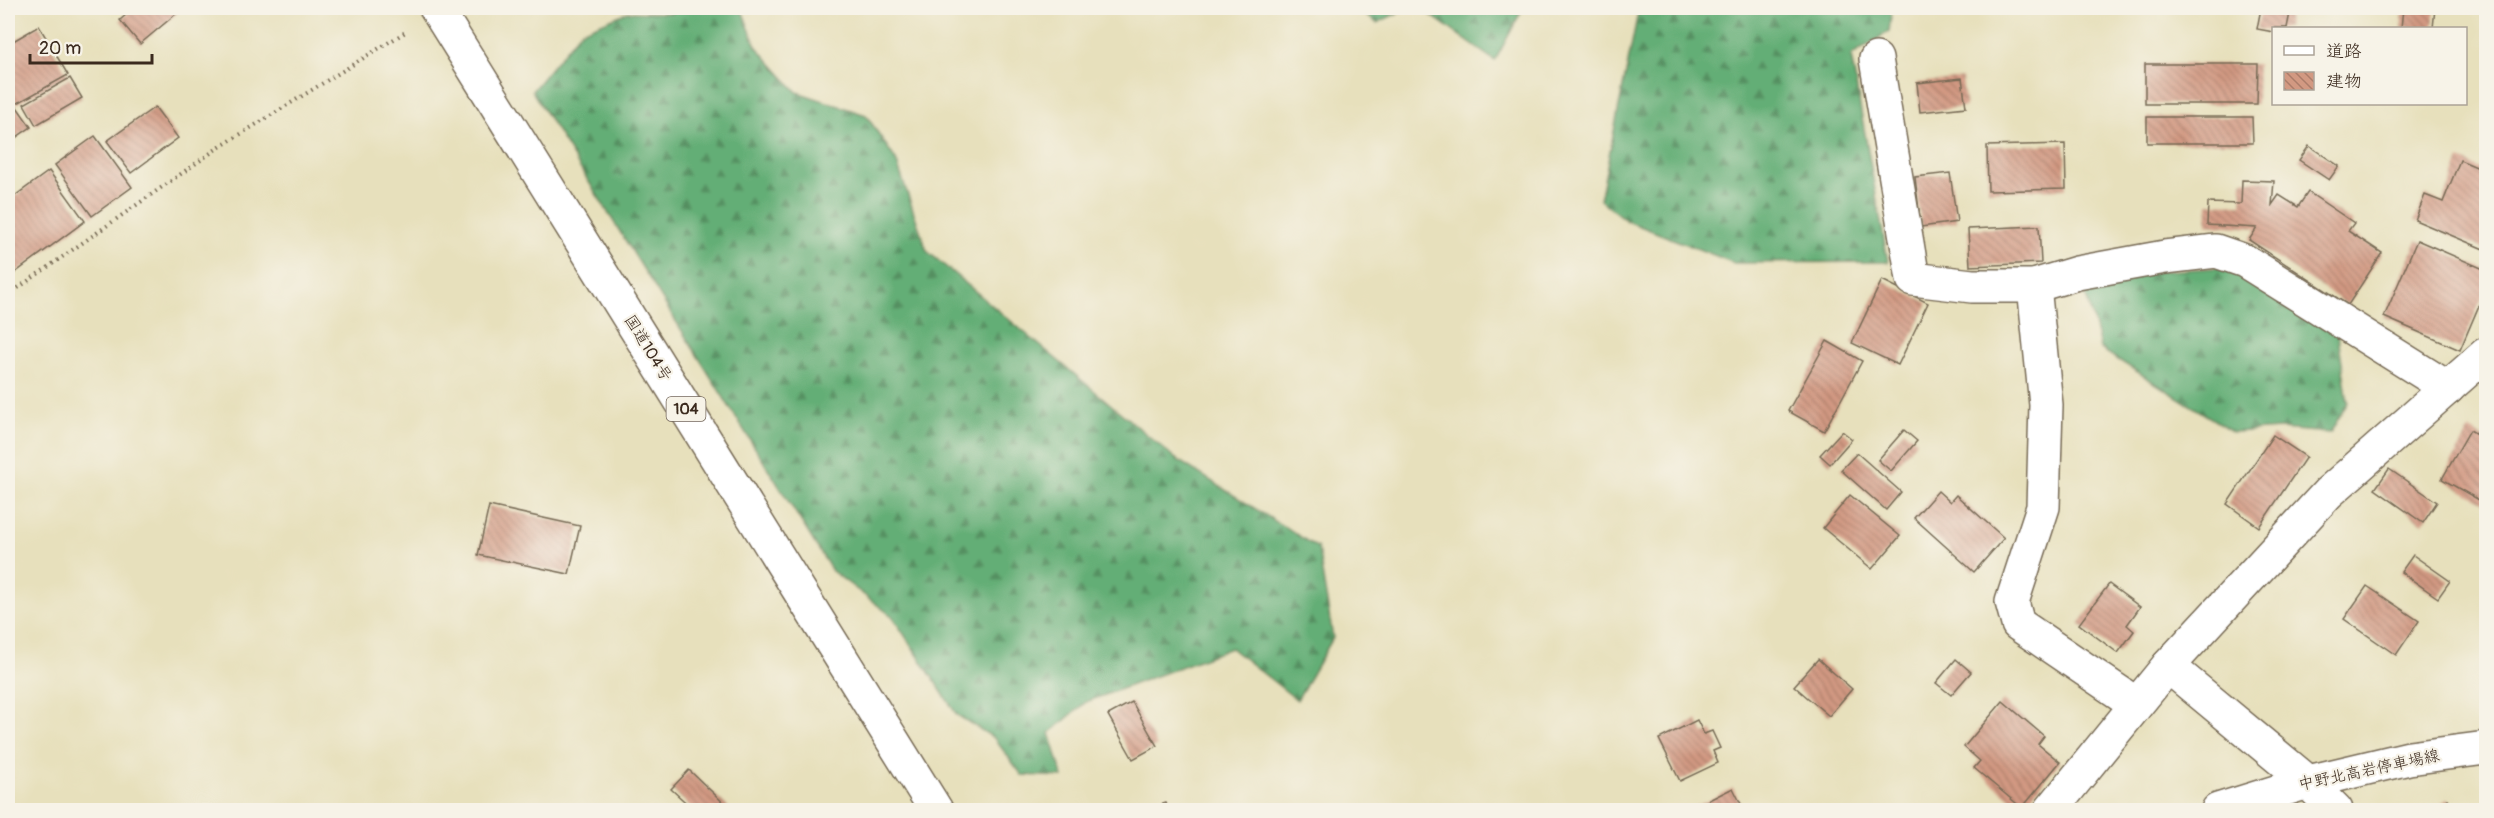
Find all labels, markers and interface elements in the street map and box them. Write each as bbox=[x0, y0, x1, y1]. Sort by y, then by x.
scale bar bbox=[30, 27, 152, 65]
legend bbox=[2272, 27, 2467, 105]
text: 20 m bbox=[39, 37, 81, 60]
text: 道路 bbox=[2326, 40, 2362, 63]
text: 建物 bbox=[2326, 70, 2362, 93]
street label: 国道104号 bbox=[620, 311, 676, 385]
road number: 104 bbox=[666, 397, 706, 421]
street label: 中野北高岩停車場線 bbox=[2296, 745, 2442, 795]

